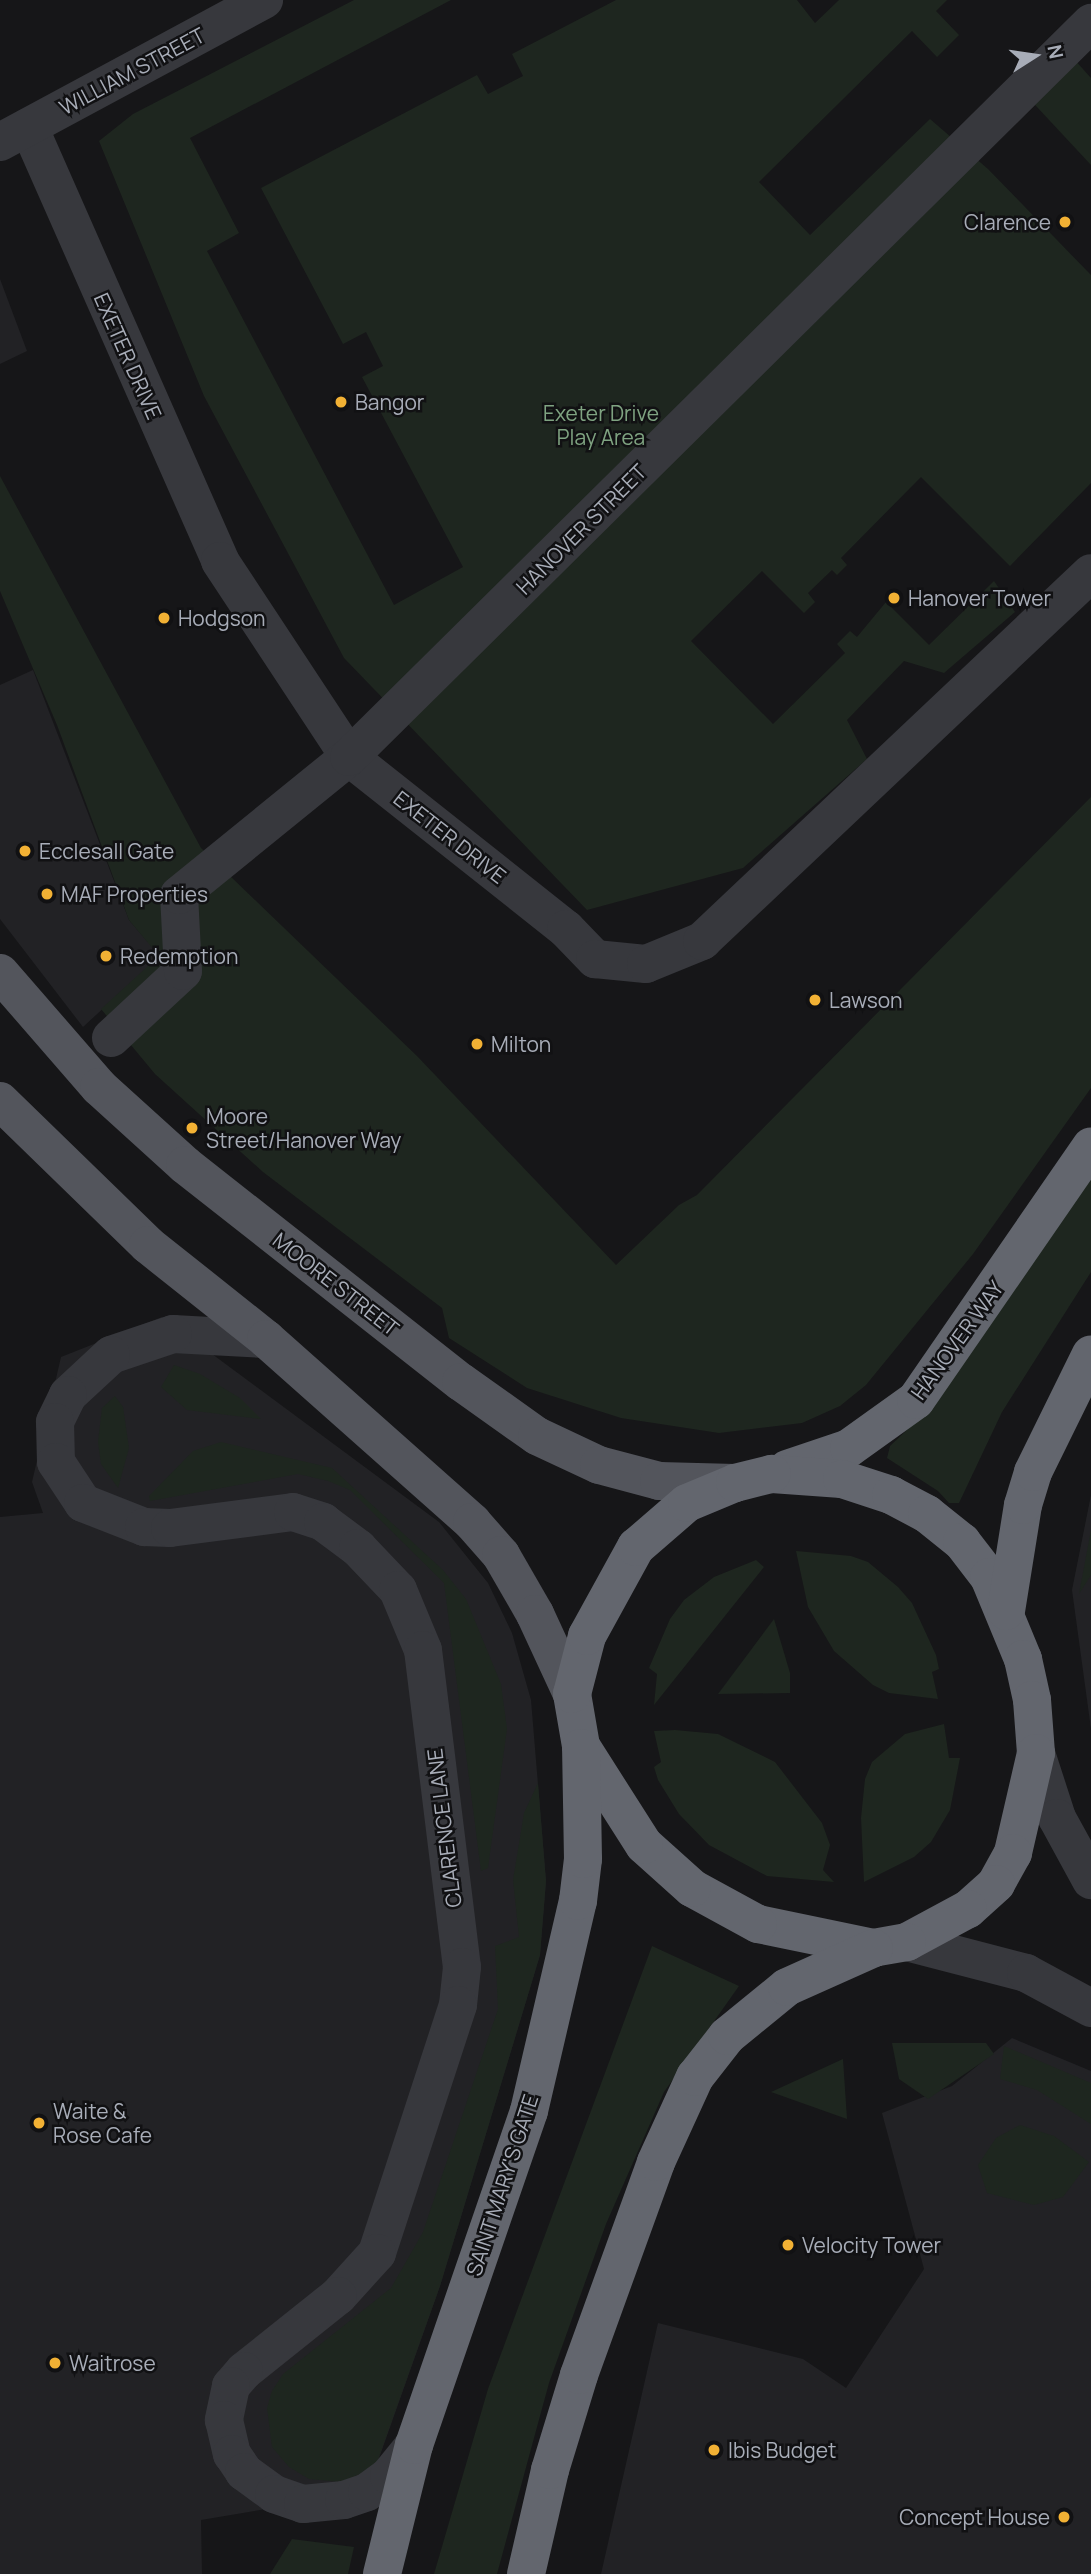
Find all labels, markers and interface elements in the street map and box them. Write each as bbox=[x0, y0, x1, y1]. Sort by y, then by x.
north arrow bbox=[1000, 21, 1070, 91]
street label: WILLIAM STREET bbox=[55, 22, 209, 120]
text: N bbox=[1041, 42, 1070, 61]
place label: Clarence bbox=[964, 209, 1051, 235]
marker: Clarence bbox=[1057, 214, 1073, 230]
street label: EXETER DRIVE bbox=[89, 289, 167, 423]
place label: Bangor bbox=[355, 389, 424, 415]
marker: Bangor bbox=[333, 394, 349, 410]
park label: Exeter Drive Play Area bbox=[543, 400, 659, 450]
street label: HANOVER STREET bbox=[511, 459, 651, 599]
place label: Hanover Tower bbox=[908, 585, 1051, 611]
marker: Hanover Tower bbox=[886, 590, 902, 606]
place label: Hodgson bbox=[178, 605, 266, 631]
marker: Hodgson bbox=[156, 610, 172, 626]
street label: EXETER DRIVE bbox=[389, 785, 511, 889]
place label: Ecclesall Gate bbox=[39, 838, 174, 864]
marker: Ecclesall Gate bbox=[17, 843, 33, 859]
place label: MAF Properties bbox=[61, 881, 208, 907]
marker: MAF Properties bbox=[39, 886, 55, 902]
place label: Redemption bbox=[120, 943, 238, 969]
marker: Redemption bbox=[98, 948, 114, 964]
place label: Lawson bbox=[829, 987, 903, 1013]
marker: Lawson bbox=[807, 992, 823, 1008]
place label: Milton bbox=[491, 1031, 551, 1057]
marker: Milton bbox=[469, 1036, 485, 1052]
place label: Moore Street/Hanover Way bbox=[206, 1103, 401, 1153]
marker: Moore Street/Hanover Way bbox=[184, 1120, 200, 1136]
street label: MOORE STREET bbox=[268, 1227, 404, 1341]
street label: HANOVER WAY bbox=[905, 1276, 1009, 1404]
street label: CLARENCE LANE bbox=[422, 1747, 466, 1909]
street label: SAINT MARY'S GATE bbox=[461, 2091, 543, 2279]
place label: Waite & Rose Cafe bbox=[53, 2098, 152, 2148]
marker: Waite & Rose Cafe bbox=[31, 2115, 47, 2131]
place label: Velocity Tower bbox=[802, 2232, 941, 2258]
marker: Velocity Tower bbox=[780, 2237, 796, 2253]
place label: Waitrose bbox=[69, 2350, 156, 2376]
marker: Waitrose bbox=[47, 2355, 63, 2371]
place label: Ibis Budget bbox=[728, 2437, 836, 2463]
marker: Ibis Budget bbox=[706, 2442, 722, 2458]
place label: Concept House bbox=[899, 2504, 1050, 2530]
marker: Concept House bbox=[1056, 2509, 1072, 2525]

